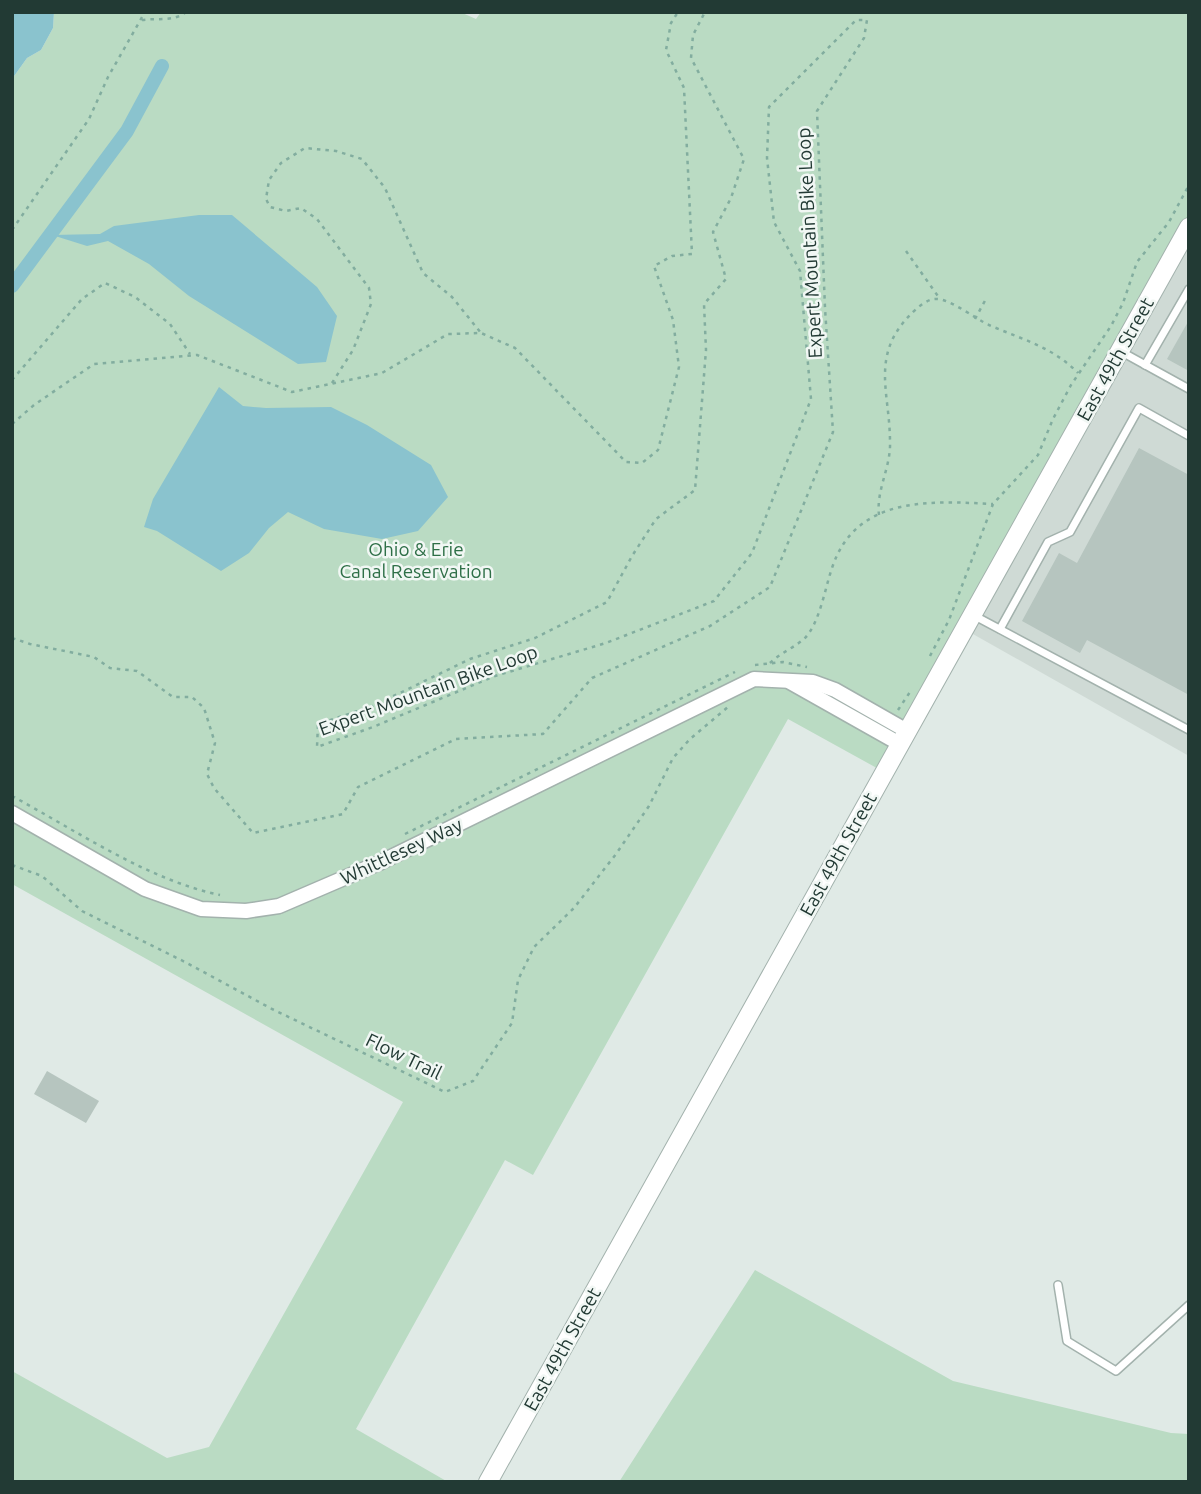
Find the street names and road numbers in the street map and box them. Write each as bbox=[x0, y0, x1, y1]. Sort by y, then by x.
street label: Expert Mountain Bike Loop bbox=[792, 127, 826, 359]
street label: East 49th Street bbox=[1072, 293, 1158, 425]
street label: Expert Mountain Bike Loop bbox=[316, 640, 540, 740]
street label: East 49th Street bbox=[795, 788, 881, 920]
street label: Whittlesey Way bbox=[337, 813, 465, 889]
street label: Flow Trail bbox=[362, 1028, 446, 1084]
street label: East 49th Street bbox=[519, 1283, 605, 1415]

